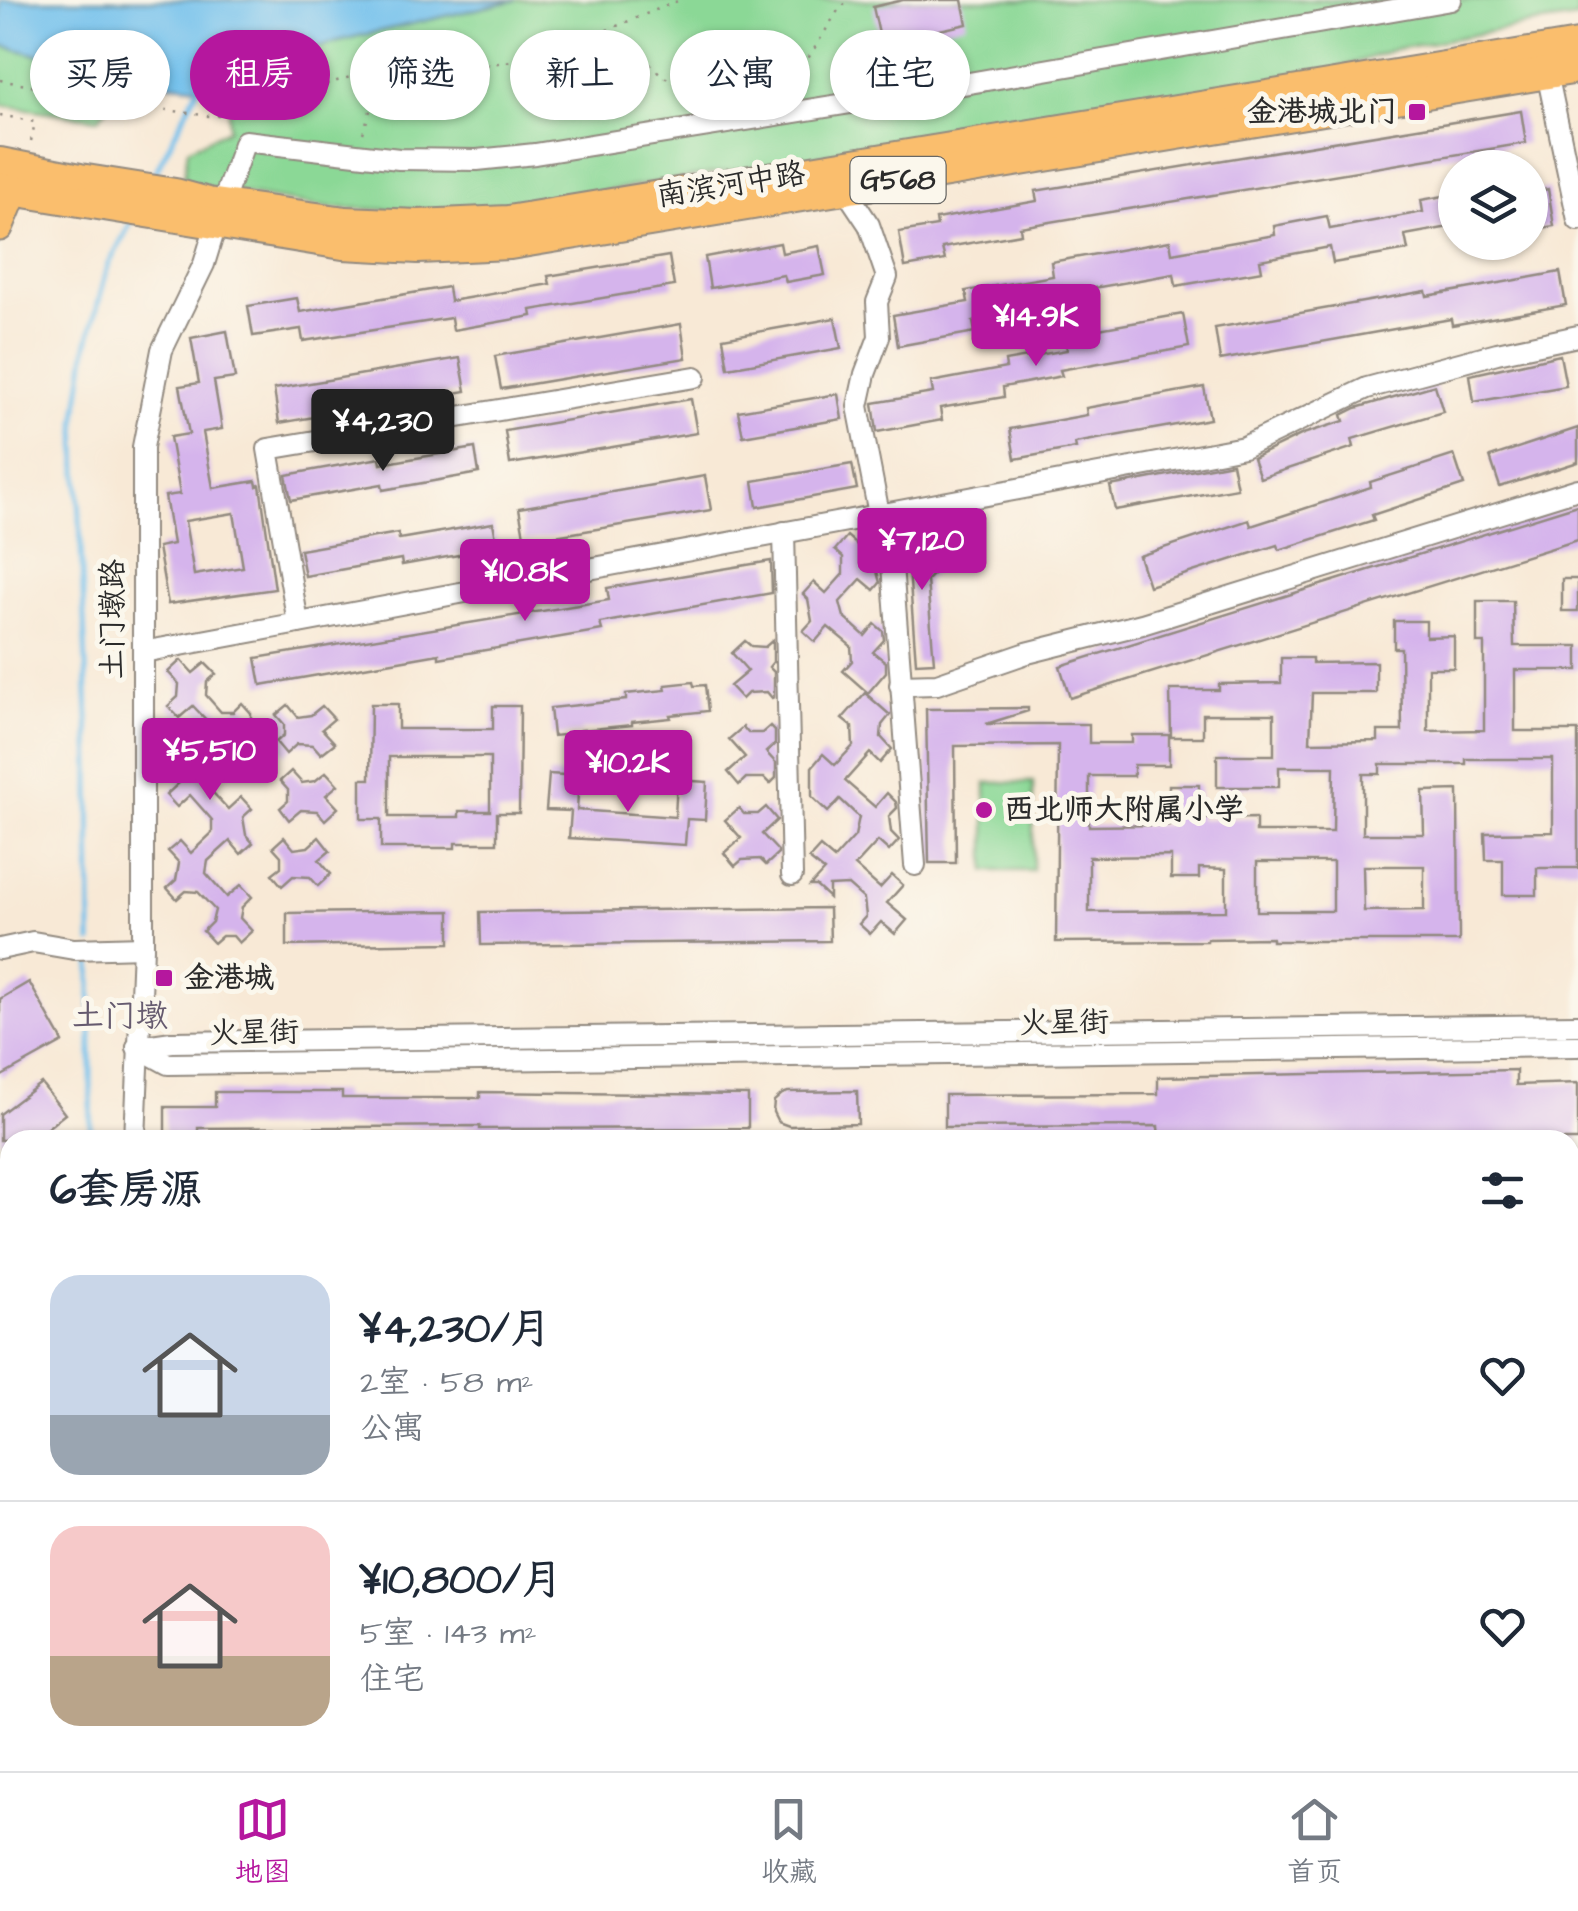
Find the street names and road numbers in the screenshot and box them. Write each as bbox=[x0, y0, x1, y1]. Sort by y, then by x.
street label: 南滨河中路 bbox=[654, 153, 808, 217]
road number: G568 bbox=[850, 157, 946, 203]
street label: 土门墩路 bbox=[92, 559, 134, 679]
street label: 火星街 bbox=[1019, 1001, 1109, 1045]
street label: 火星街 bbox=[209, 1011, 299, 1055]

